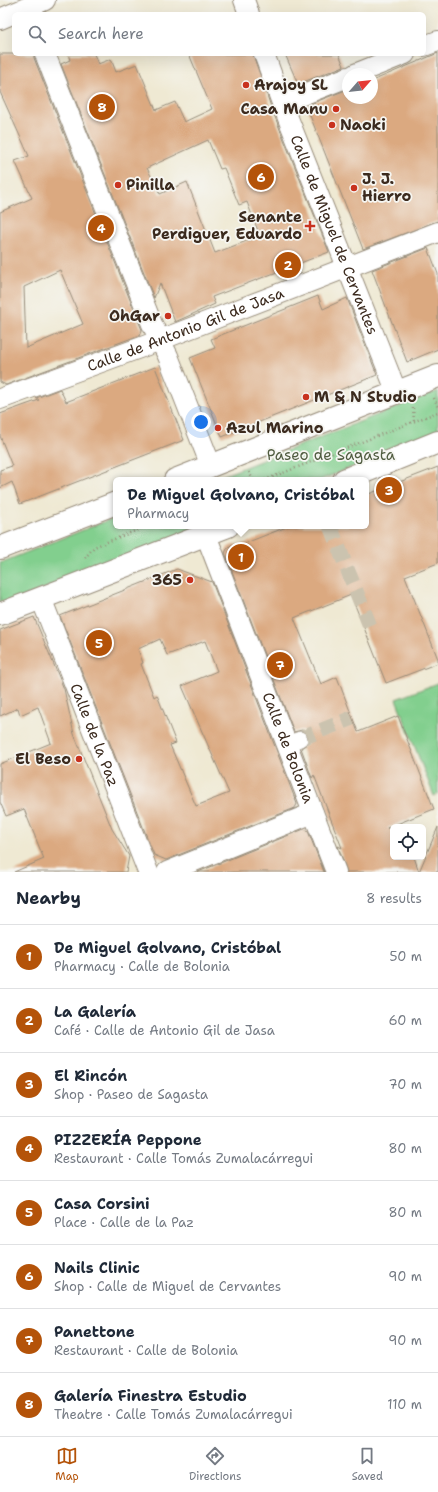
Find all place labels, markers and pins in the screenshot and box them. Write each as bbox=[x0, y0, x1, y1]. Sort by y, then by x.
place label: Arajoy SL bbox=[254, 75, 328, 95]
marker: Arajoy SL bbox=[241, 80, 251, 90]
pin: 8 bbox=[89, 92, 115, 122]
place label: Casa Manu bbox=[241, 99, 328, 119]
marker: Casa Manu bbox=[331, 104, 341, 114]
place label: Naoki bbox=[340, 115, 386, 135]
marker: Naoki bbox=[327, 120, 337, 130]
pin: 6 bbox=[248, 162, 274, 192]
place label: J. J. Hierro bbox=[362, 169, 411, 206]
place label: Pinilla bbox=[126, 175, 175, 195]
marker: Pinilla bbox=[113, 180, 123, 190]
marker: J. J. Hierro bbox=[349, 183, 359, 193]
place label: Senante Perdiguer, Eduardo bbox=[152, 207, 302, 244]
pin: 4 bbox=[88, 213, 114, 243]
marker: Senante Perdiguer, Eduardo bbox=[305, 221, 315, 231]
pin: 2 bbox=[275, 250, 301, 280]
place label: OhGar bbox=[109, 306, 160, 326]
marker: OhGar bbox=[163, 311, 173, 321]
place label: M & N Studio bbox=[314, 387, 417, 407]
marker: M & N Studio bbox=[301, 392, 311, 402]
place label: Azul Marino bbox=[226, 418, 324, 438]
marker: Azul Marino bbox=[213, 423, 223, 433]
pin: 3 bbox=[376, 475, 402, 505]
pin: 1 bbox=[228, 542, 254, 572]
place label: 365 bbox=[152, 570, 182, 590]
marker: 365 bbox=[185, 575, 195, 585]
pin: 5 bbox=[86, 628, 112, 658]
pin: 7 bbox=[267, 650, 293, 680]
place label: El Beso bbox=[15, 749, 71, 769]
marker: El Beso bbox=[74, 754, 84, 764]

